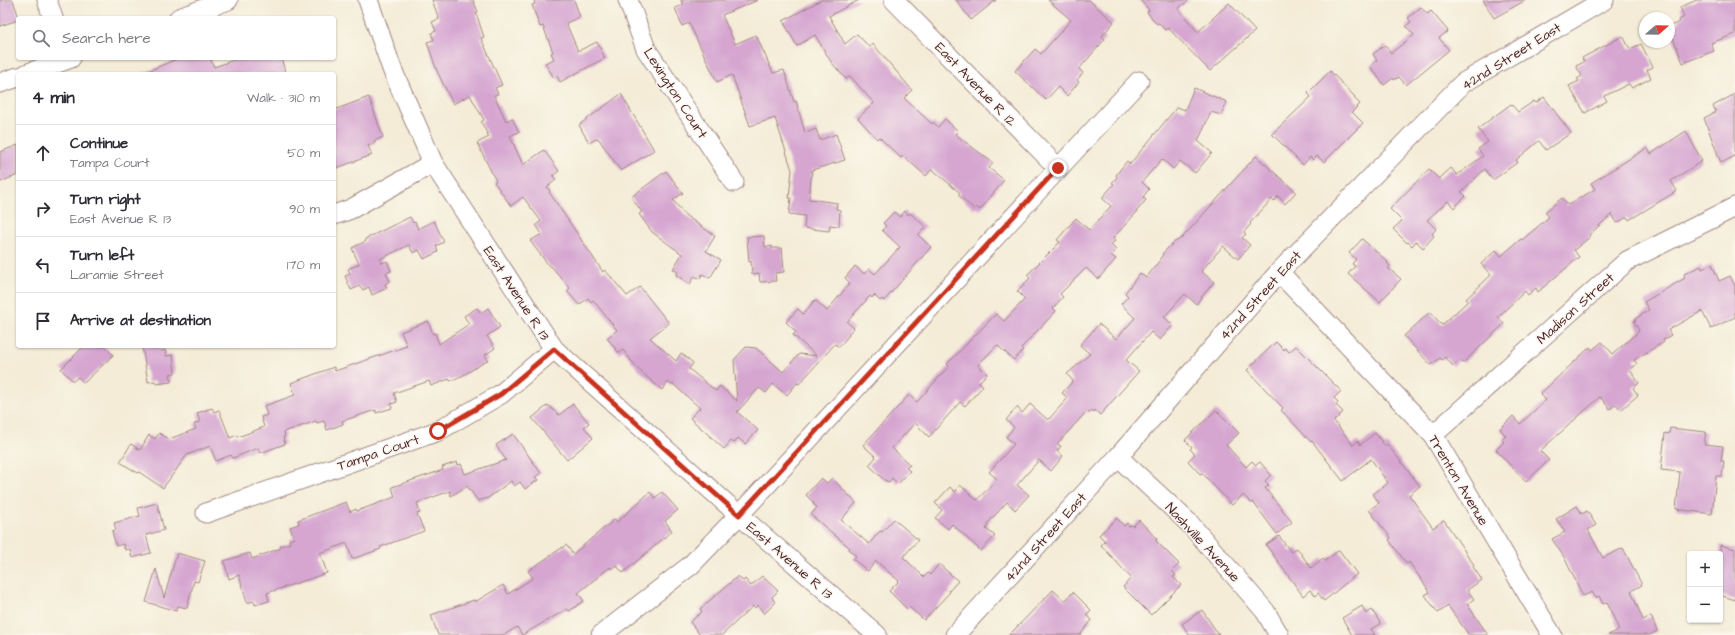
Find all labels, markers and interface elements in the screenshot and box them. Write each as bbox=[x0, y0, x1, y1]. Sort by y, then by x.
north arrow bbox=[1639, 12, 1675, 48]
search box bbox=[16, 16, 336, 60]
street label: 42nd Street East bbox=[1458, 18, 1566, 96]
icon: search bbox=[30, 27, 52, 49]
text: Search here bbox=[62, 28, 151, 49]
street label: East Avenue R 12 bbox=[930, 38, 1021, 131]
street label: Lexington Court bbox=[638, 44, 712, 143]
text: 4 min bbox=[32, 86, 75, 110]
text: Walk · 310 m bbox=[247, 89, 320, 107]
text: Continue bbox=[70, 133, 128, 154]
icon: ahead bbox=[32, 142, 54, 164]
text: 50 m bbox=[287, 144, 320, 162]
text: Tampa Court bbox=[70, 154, 149, 172]
route end bbox=[1049, 159, 1067, 177]
text: Turn right bbox=[70, 189, 141, 210]
icon: right bbox=[32, 198, 54, 220]
text: 90 m bbox=[289, 200, 320, 218]
text: East Avenue R 13 bbox=[70, 210, 172, 228]
street label: East Avenue R 13 bbox=[478, 242, 554, 345]
text: Turn left bbox=[70, 245, 134, 266]
street label: 42nd Street East bbox=[1215, 246, 1307, 345]
icon: left bbox=[32, 254, 54, 276]
text: 170 m bbox=[287, 256, 320, 274]
text: Laramie Street bbox=[70, 266, 164, 284]
street label: Madison Street bbox=[1532, 268, 1619, 349]
icon: arrive bbox=[32, 310, 54, 332]
text: Arrive at destination bbox=[70, 310, 211, 331]
route start bbox=[429, 422, 447, 440]
street label: Tampa Court bbox=[335, 429, 422, 476]
street label: Trenton Avenue bbox=[1423, 431, 1493, 530]
street label: 42nd Street East bbox=[1000, 488, 1092, 587]
street label: Nashville Avenue bbox=[1160, 498, 1245, 587]
street label: East Avenue R 13 bbox=[742, 517, 837, 604]
map controls bbox=[1687, 551, 1723, 623]
button: + bbox=[1687, 551, 1723, 587]
button: − bbox=[1687, 587, 1723, 623]

